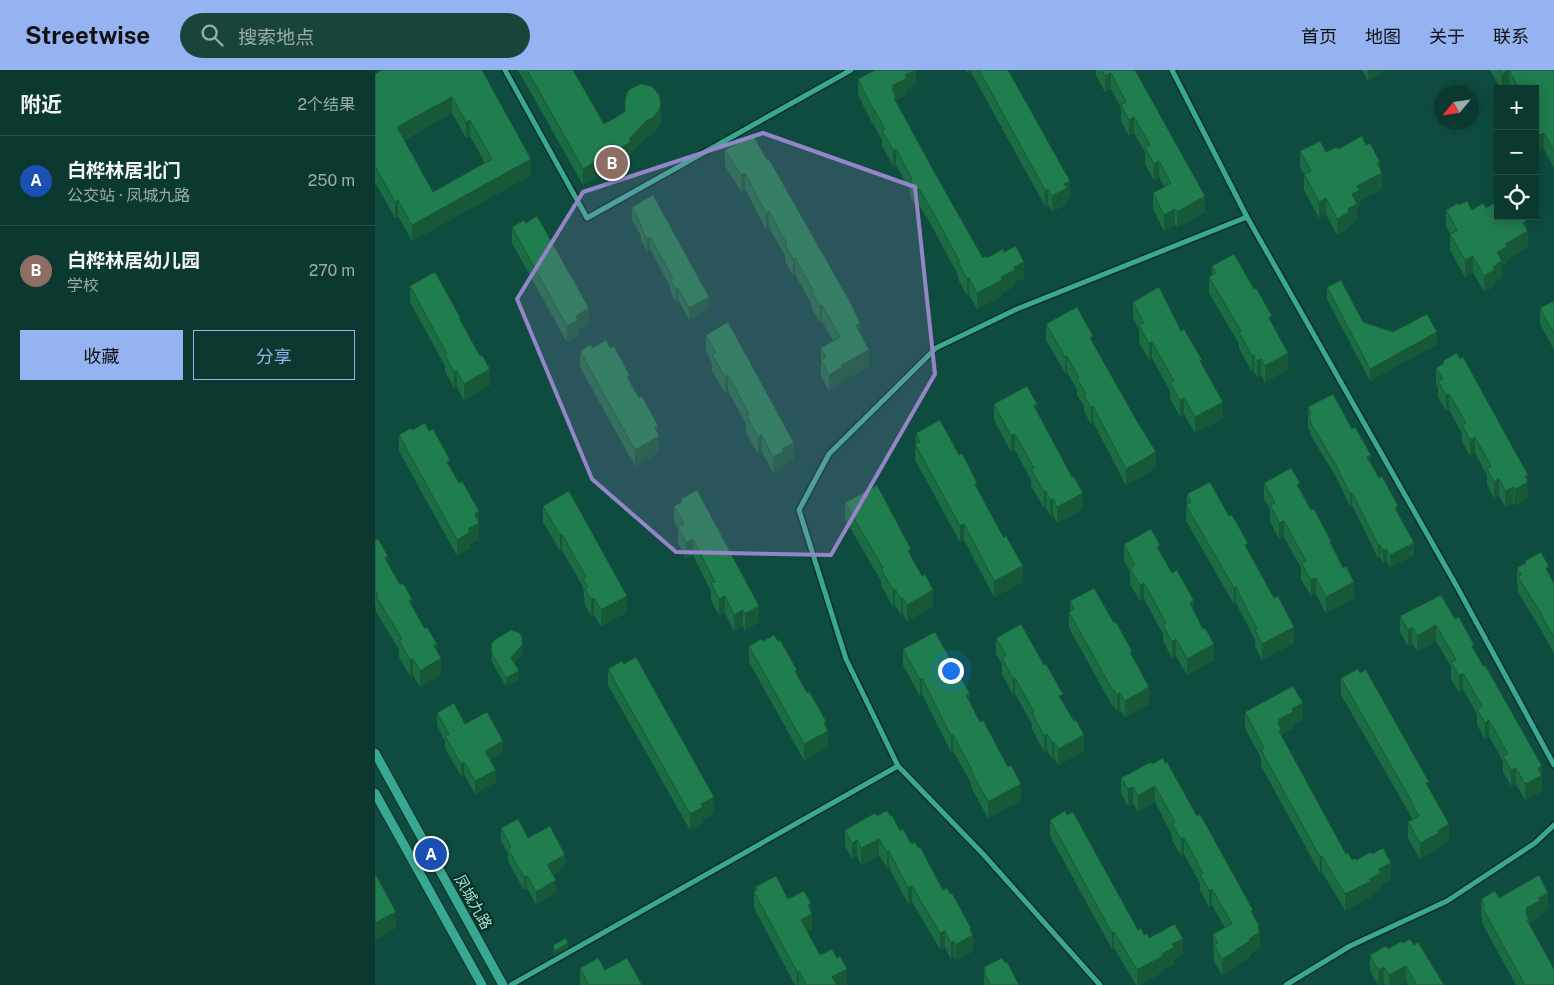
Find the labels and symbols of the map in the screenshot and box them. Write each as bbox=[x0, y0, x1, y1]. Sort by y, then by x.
north arrow bbox=[1434, 85, 1479, 130]
pin: B bbox=[596, 144, 628, 182]
your location bbox=[938, 658, 964, 684]
pin: A bbox=[415, 835, 447, 873]
street label: 凤城九路 bbox=[451, 871, 495, 932]

